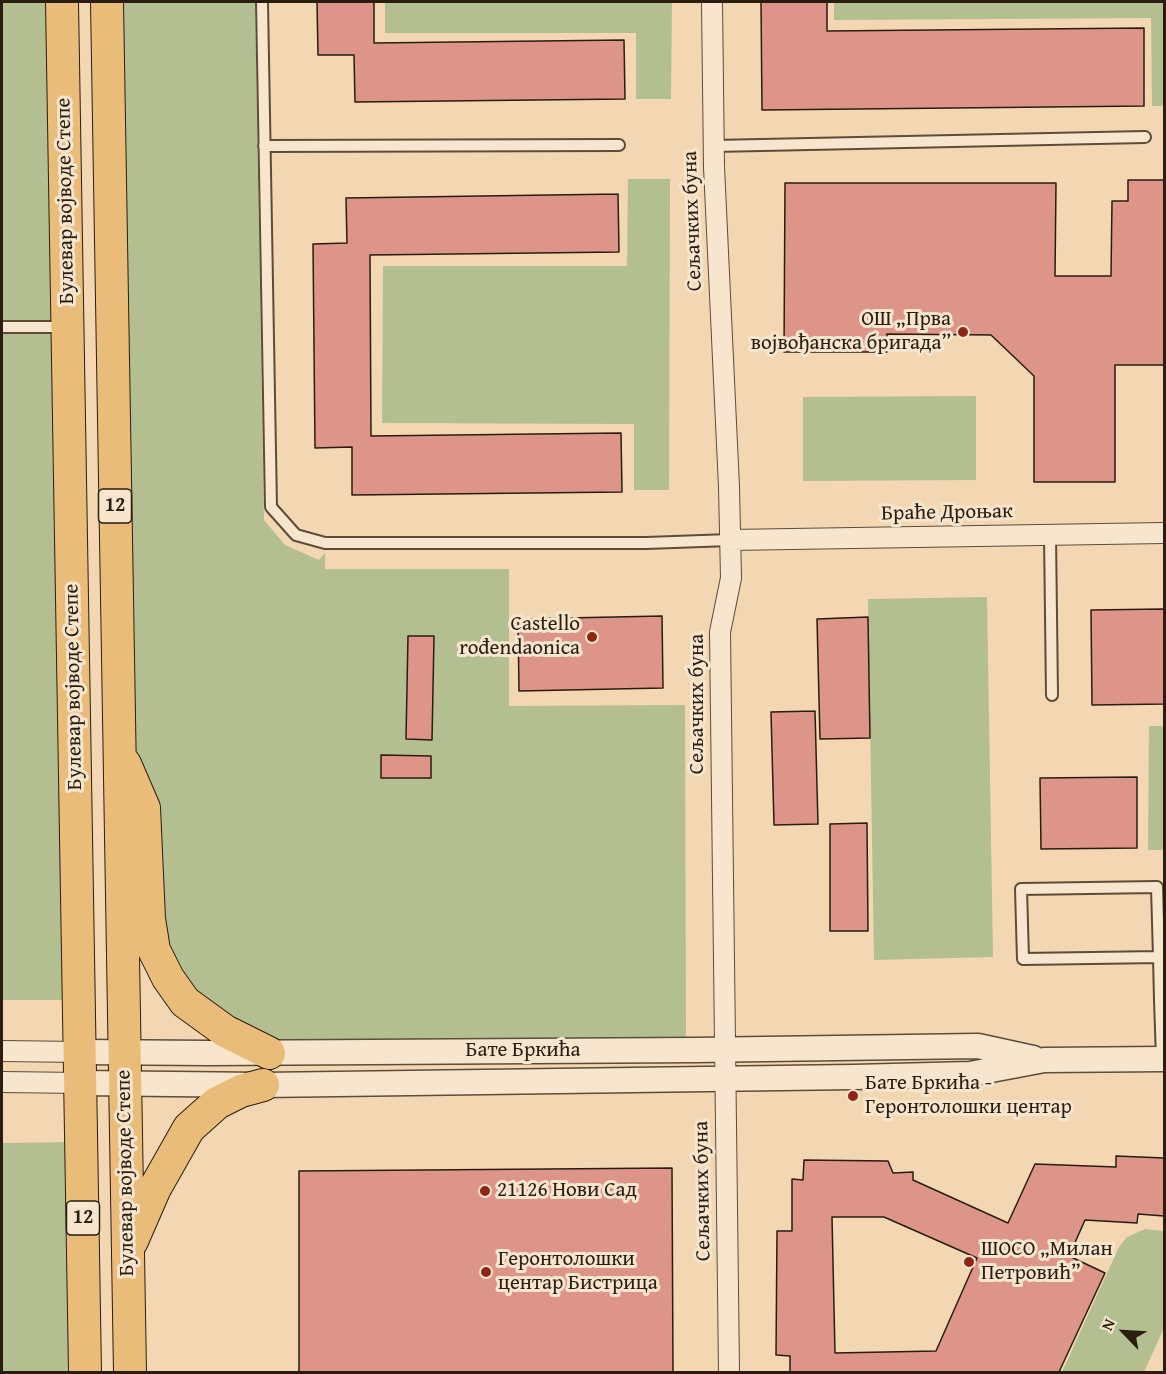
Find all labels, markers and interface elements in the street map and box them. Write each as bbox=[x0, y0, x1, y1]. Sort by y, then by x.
street label: Булевар војводе Степе bbox=[52, 97, 80, 305]
street label: Сељачких буна bbox=[678, 150, 708, 292]
place label: ОШ „Прва војвођанска бригада” bbox=[751, 307, 951, 357]
marker: ОШ „Прва војвођанска бригада” bbox=[956, 325, 970, 339]
road number: 12 bbox=[98, 489, 132, 523]
street label: Браће Дроњак bbox=[881, 499, 1013, 527]
street label: Булевар војводе Степе bbox=[60, 583, 88, 791]
place label: Castello rođendaonica bbox=[459, 612, 580, 662]
marker: Castello rođendaonica bbox=[585, 630, 599, 644]
street label: Сељачких буна bbox=[685, 634, 711, 774]
street label: Бате Бркића bbox=[465, 1038, 581, 1064]
street label: Булевар војводе Степе bbox=[112, 1069, 140, 1277]
place label: Бате Бркића - Геронтолошки центар bbox=[865, 1071, 1072, 1121]
marker: Бате Бркића - Геронтолошки центар bbox=[846, 1089, 860, 1103]
street label: Сељачких буна bbox=[689, 1121, 717, 1261]
place label: 21126 Нови Сад bbox=[497, 1178, 637, 1204]
marker: 21126 Нови Сад bbox=[478, 1184, 492, 1198]
road number: 12 bbox=[66, 1201, 100, 1235]
place label: ШОСО „Милан Петровић” bbox=[981, 1237, 1113, 1287]
place label: Геронтолошки центар Бистрица bbox=[498, 1247, 658, 1297]
marker: ШОСО „Милан Петровић” bbox=[962, 1255, 976, 1269]
marker: Геронтолошки центар Бистрица bbox=[479, 1265, 493, 1279]
north arrow bbox=[1094, 1302, 1154, 1362]
text: N bbox=[1095, 1314, 1121, 1334]

